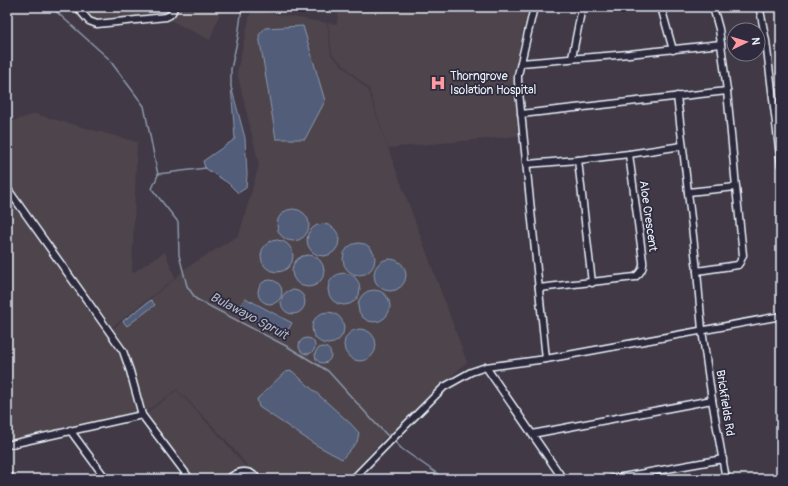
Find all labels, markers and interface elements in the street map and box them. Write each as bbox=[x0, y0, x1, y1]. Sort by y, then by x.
north arrow bbox=[726, 22, 766, 62]
text: N bbox=[749, 37, 762, 46]
place label: Thorngrove Isolation Hospital bbox=[450, 69, 537, 98]
hospital icon: Thorngrove Isolation Hospital bbox=[429, 74, 447, 92]
street label: Aloe Crescent bbox=[636, 179, 660, 253]
water label: Bulawayo Spruit bbox=[207, 289, 292, 344]
street label: Brickfields Rd bbox=[712, 369, 738, 437]

